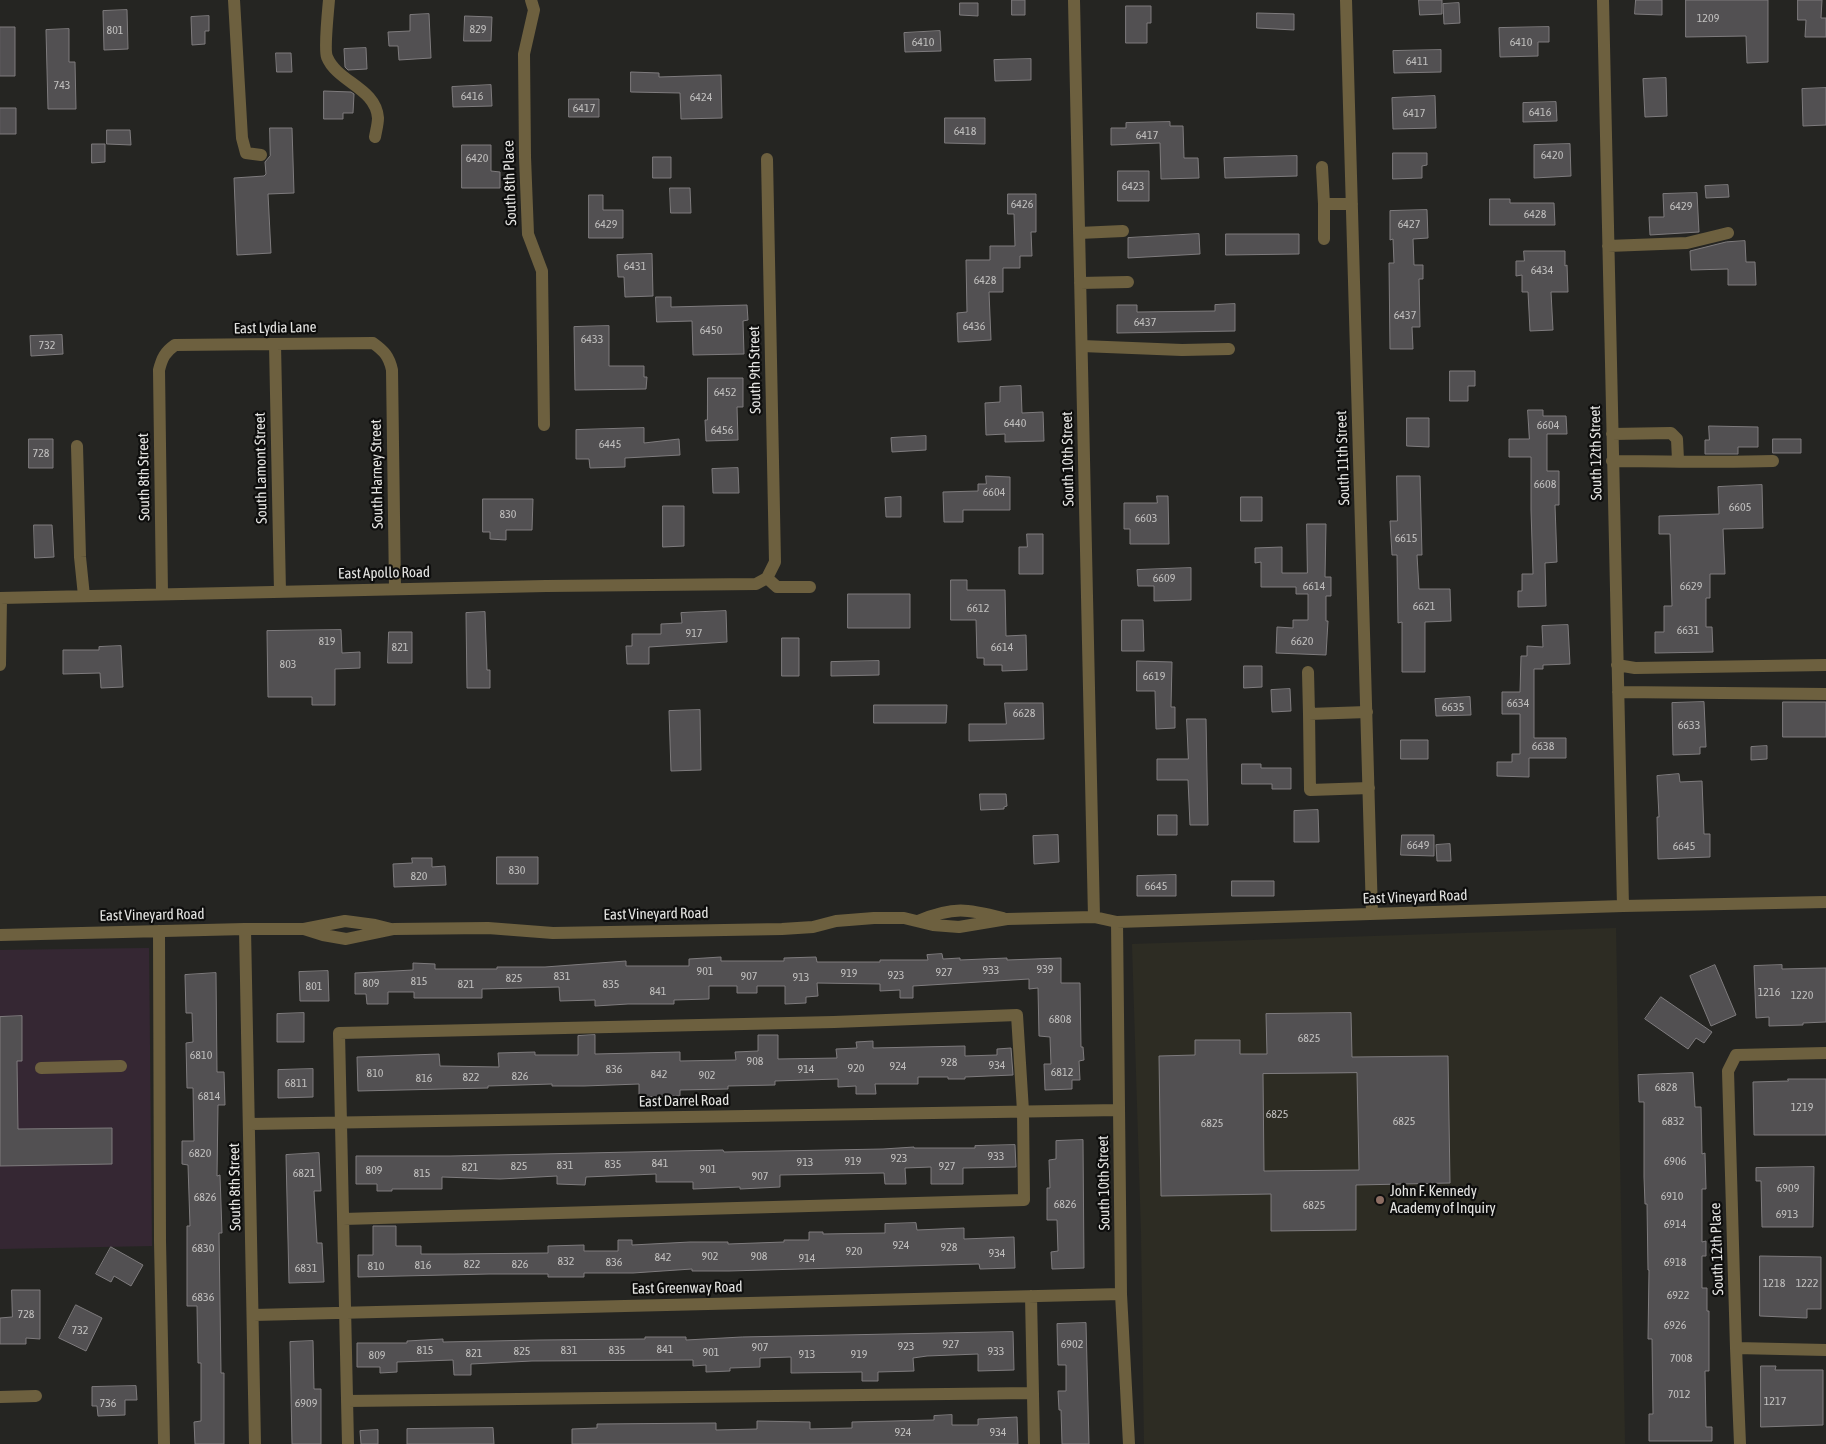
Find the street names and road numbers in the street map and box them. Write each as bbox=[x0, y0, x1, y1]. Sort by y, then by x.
street label: South 8th Place bbox=[500, 140, 520, 226]
street label: East Lydia Lane bbox=[233, 318, 317, 338]
street label: South 9th Street bbox=[745, 326, 765, 414]
street label: South 12th Street bbox=[1586, 405, 1606, 501]
street label: South 11th Street bbox=[1332, 410, 1354, 506]
street label: South 10th Street bbox=[1058, 411, 1078, 507]
street label: South Lamont Street bbox=[251, 412, 271, 524]
street label: South Harney Street bbox=[367, 419, 387, 529]
street label: South 8th Street bbox=[134, 433, 154, 521]
street label: East Apollo Road bbox=[338, 563, 430, 583]
street label: East Vineyard Road bbox=[1362, 886, 1468, 908]
street label: East Vineyard Road bbox=[603, 904, 709, 924]
street label: East Vineyard Road bbox=[99, 905, 205, 925]
street label: East Darrel Road bbox=[638, 1091, 730, 1111]
street label: South 10th Street bbox=[1094, 1135, 1114, 1231]
street label: South 8th Street bbox=[225, 1143, 245, 1231]
street label: South 12th Place bbox=[1706, 1202, 1728, 1296]
street label: East Greenway Road bbox=[631, 1278, 743, 1298]

